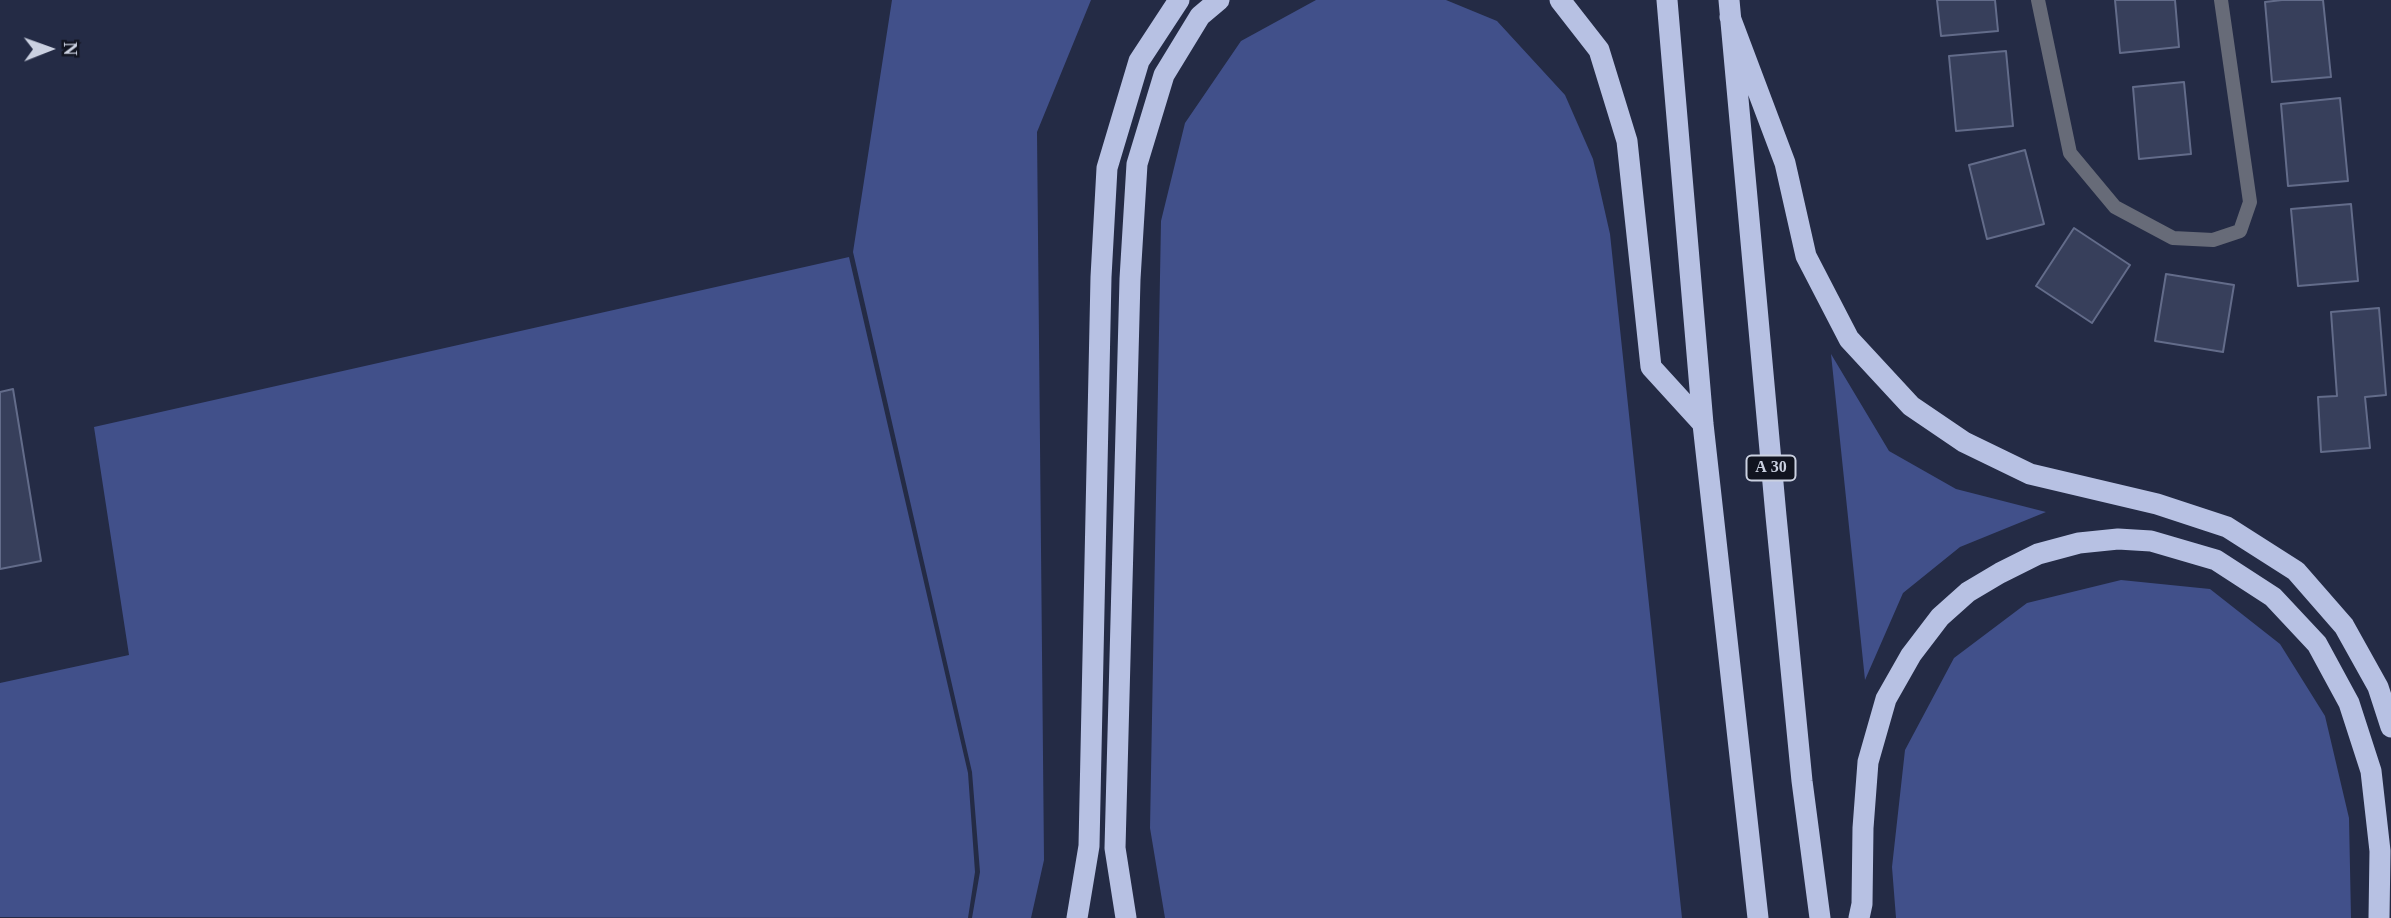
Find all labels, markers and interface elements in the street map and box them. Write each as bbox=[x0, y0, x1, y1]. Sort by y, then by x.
north arrow bbox=[14, 14, 84, 84]
text: N bbox=[60, 42, 81, 56]
road number: A 30 bbox=[1746, 456, 1796, 481]

